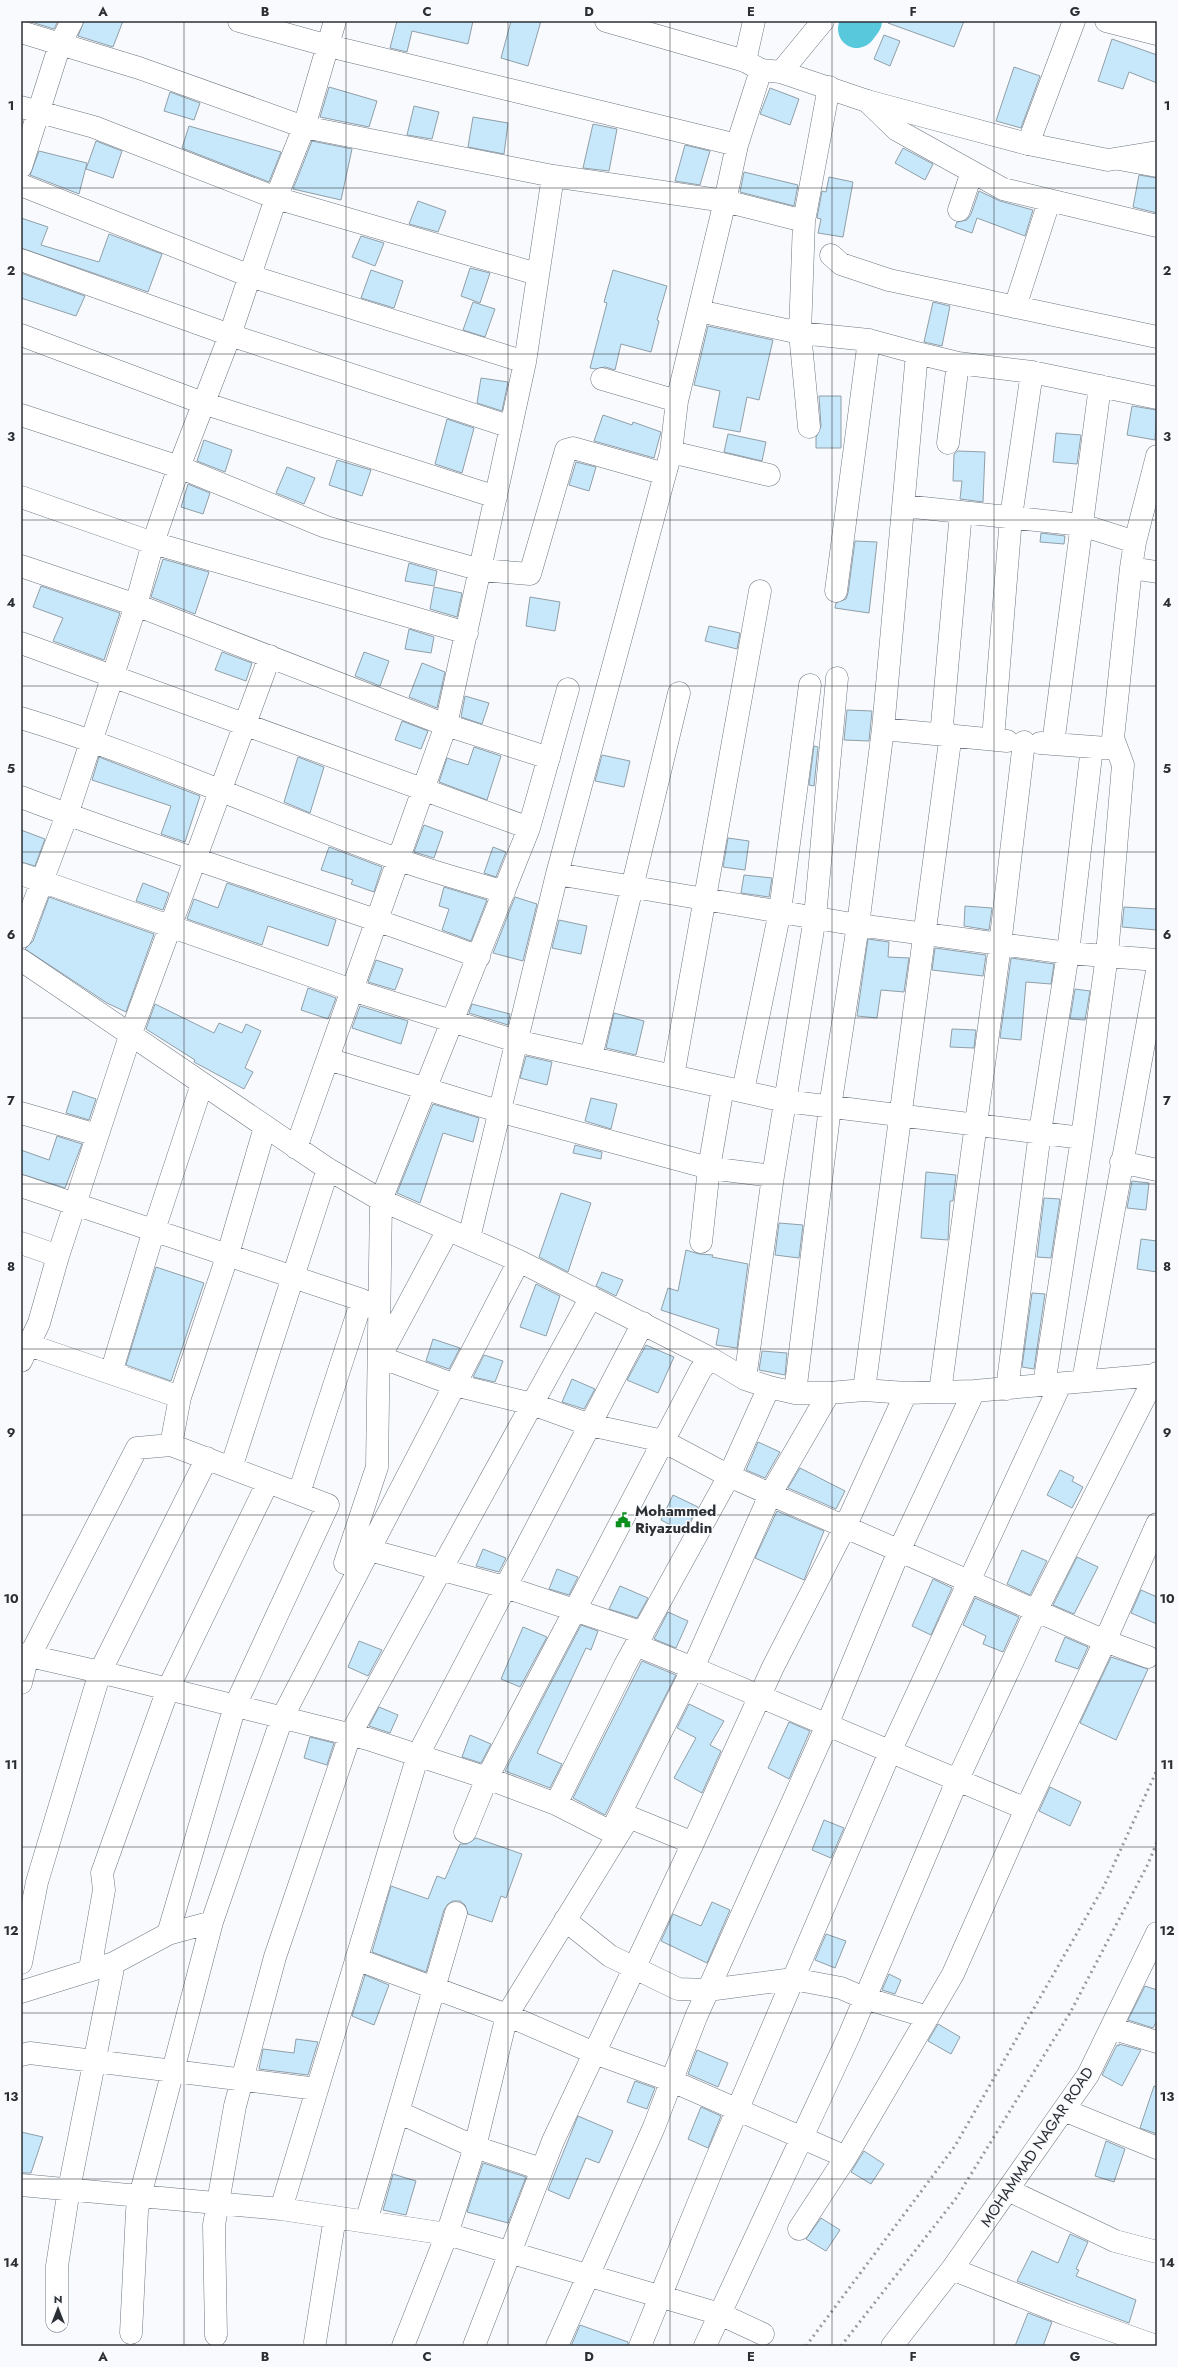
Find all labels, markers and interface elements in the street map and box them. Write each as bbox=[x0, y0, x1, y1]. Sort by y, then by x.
text: A bbox=[97, 2, 108, 21]
text: B bbox=[261, 2, 270, 21]
text: C bbox=[422, 2, 432, 21]
text: D bbox=[584, 2, 594, 21]
text: E bbox=[747, 2, 755, 21]
text: F bbox=[909, 2, 917, 21]
text: G bbox=[1070, 2, 1081, 21]
text: 1 bbox=[8, 96, 14, 115]
text: 1 bbox=[1164, 96, 1170, 115]
text: 2 bbox=[7, 261, 15, 280]
text: 2 bbox=[1163, 261, 1171, 280]
text: 3 bbox=[7, 427, 15, 446]
text: 3 bbox=[1163, 427, 1171, 446]
text: 4 bbox=[6, 593, 16, 612]
text: 4 bbox=[1162, 593, 1172, 612]
text: 5 bbox=[7, 759, 15, 778]
text: 5 bbox=[1163, 759, 1171, 778]
text: 6 bbox=[7, 925, 16, 944]
text: 6 bbox=[1163, 925, 1172, 944]
text: 7 bbox=[7, 1091, 15, 1110]
text: 7 bbox=[1163, 1091, 1171, 1110]
text: 8 bbox=[7, 1257, 15, 1276]
text: 8 bbox=[1163, 1257, 1171, 1276]
text: 9 bbox=[7, 1423, 16, 1442]
text: 9 bbox=[1163, 1423, 1172, 1442]
place label: Mohammed Riyazuddin bbox=[635, 1500, 716, 1539]
public building icon: Mohammed Riyazuddin bbox=[614, 1511, 632, 1529]
text: 10 bbox=[3, 1589, 19, 1608]
text: 10 bbox=[1159, 1589, 1175, 1608]
text: 11 bbox=[4, 1755, 18, 1774]
text: 11 bbox=[1160, 1755, 1174, 1774]
text: 12 bbox=[3, 1921, 19, 1940]
text: 12 bbox=[1159, 1921, 1175, 1940]
street label: MOHAMMAD NAGAR ROAD bbox=[975, 2063, 1099, 2231]
text: 13 bbox=[4, 2087, 18, 2106]
text: 13 bbox=[1160, 2087, 1174, 2106]
text: 14 bbox=[3, 2253, 19, 2272]
text: 14 bbox=[1159, 2253, 1175, 2272]
north arrow bbox=[38, 2289, 78, 2329]
text: N bbox=[54, 2291, 62, 2307]
text: A bbox=[97, 2347, 108, 2366]
text: B bbox=[261, 2347, 270, 2366]
text: C bbox=[422, 2347, 432, 2366]
text: D bbox=[584, 2347, 594, 2366]
text: E bbox=[747, 2347, 755, 2366]
text: F bbox=[909, 2347, 917, 2366]
text: G bbox=[1070, 2347, 1081, 2366]

